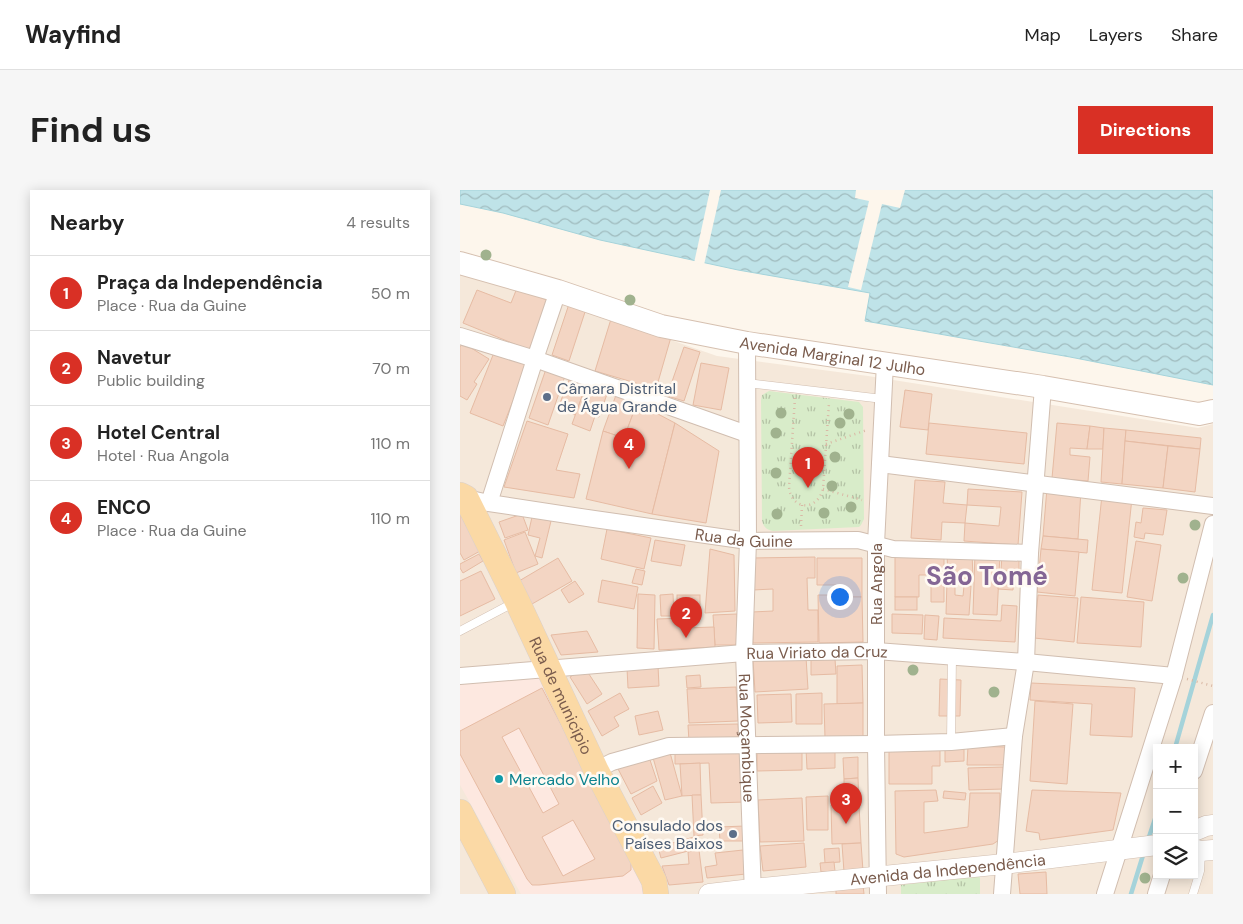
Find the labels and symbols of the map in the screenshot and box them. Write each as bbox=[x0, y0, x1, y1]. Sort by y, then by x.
street label: Avenida Marginal 12 Julho bbox=[738, 332, 927, 380]
place label: Câmara Distrital de Água Grande bbox=[557, 378, 677, 417]
marker: Câmara Distrital de Água Grande bbox=[541, 391, 553, 403]
pin: 4 bbox=[613, 428, 645, 469]
pin: 1 bbox=[792, 447, 824, 488]
street label: Rua da Guine bbox=[694, 524, 793, 552]
street label: Rua Angola bbox=[866, 543, 887, 625]
district label: São Tomé bbox=[926, 559, 1048, 593]
your location bbox=[827, 584, 853, 610]
pin: 2 bbox=[670, 597, 702, 638]
street label: Rua de município bbox=[524, 633, 597, 758]
street label: Rua Viriato da Cruz bbox=[746, 641, 888, 664]
street label: Rua Moçambique bbox=[734, 673, 760, 803]
place label: Mercado Velho bbox=[509, 769, 620, 790]
marker: Mercado Velho bbox=[493, 773, 505, 785]
pin: 3 bbox=[830, 783, 862, 824]
place label: Consulado dos Países Baixos bbox=[612, 815, 723, 854]
marker: Consulado dos Países Baixos bbox=[727, 828, 739, 840]
street label: Avenida da Independência bbox=[849, 849, 1047, 890]

